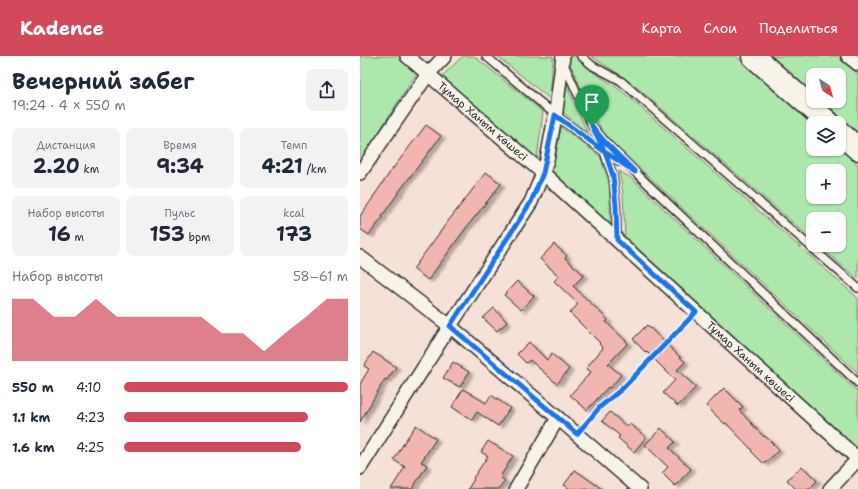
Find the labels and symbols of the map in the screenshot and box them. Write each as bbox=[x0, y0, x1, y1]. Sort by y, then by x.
north arrow bbox=[806, 68, 846, 108]
street label: Тұмар Ханым көшесі bbox=[435, 78, 531, 164]
pin bbox=[575, 85, 609, 126]
street label: Тұмар Ханым көшесі bbox=[703, 318, 798, 406]

